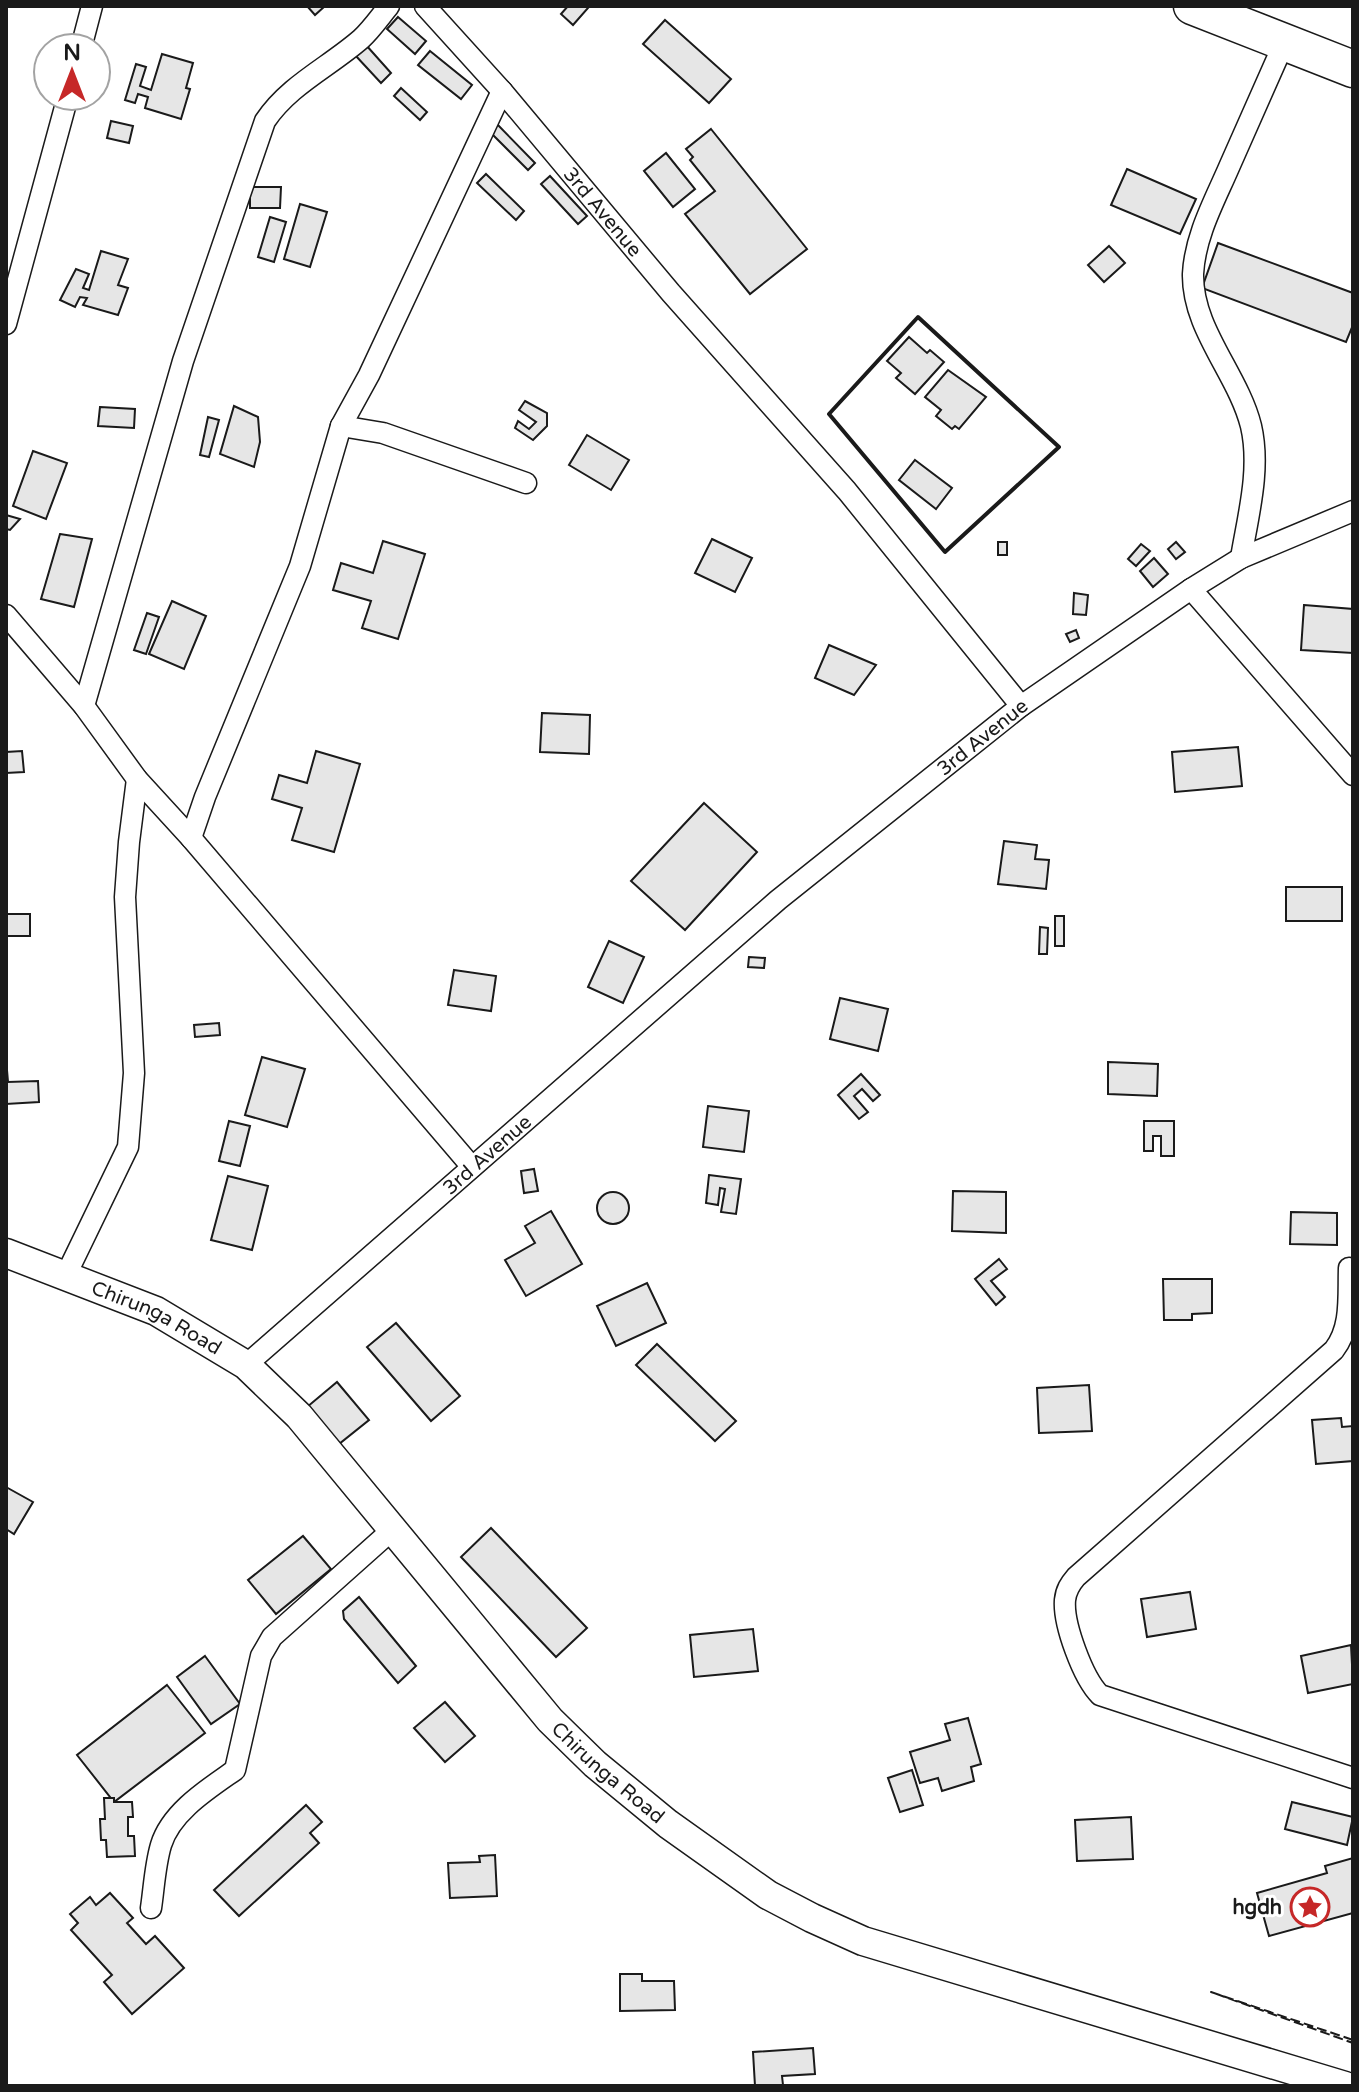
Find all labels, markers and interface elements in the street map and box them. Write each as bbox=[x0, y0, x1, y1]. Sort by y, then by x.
north arrow bbox=[32, 32, 112, 112]
text: N bbox=[63, 40, 81, 66]
street label: 3rd Avenue bbox=[558, 163, 646, 262]
street label: 3rd Avenue bbox=[933, 694, 1033, 781]
street label: 3rd Avenue bbox=[439, 1110, 537, 1200]
street label: Chirunga Road bbox=[88, 1276, 225, 1360]
street label: Chirunga Road bbox=[546, 1717, 669, 1829]
place icon: hgdh bbox=[1289, 1886, 1331, 1928]
place label: hgdh bbox=[1232, 1896, 1282, 1920]

